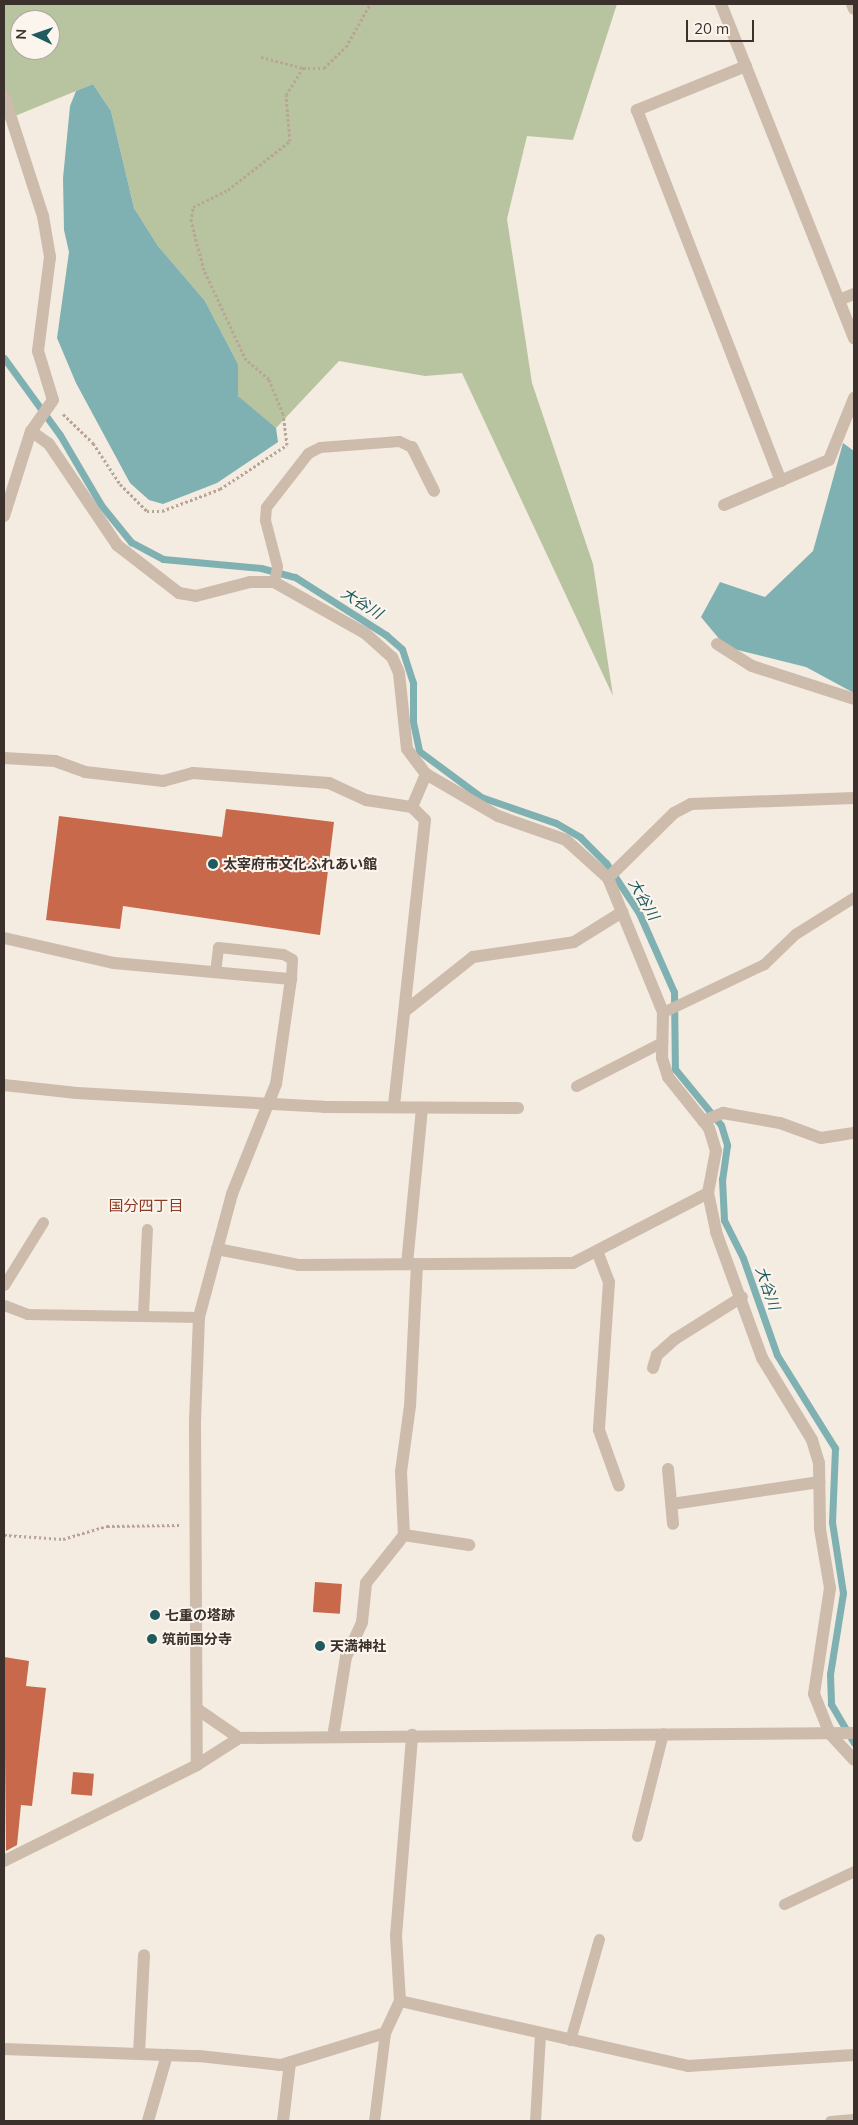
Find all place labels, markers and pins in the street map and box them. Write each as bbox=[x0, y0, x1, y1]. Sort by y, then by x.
place label: 太宰府市文化ふれあい館 bbox=[223, 856, 377, 872]
marker: 太宰府市文化ふれあい館 bbox=[207, 858, 219, 870]
place label: 七重の塔跡 bbox=[165, 1607, 235, 1623]
marker: 七重の塔跡 bbox=[149, 1609, 161, 1621]
place label: 筑前国分寺 bbox=[162, 1631, 232, 1647]
marker: 筑前国分寺 bbox=[146, 1633, 158, 1645]
place label: 天満神社 bbox=[330, 1638, 386, 1654]
marker: 天満神社 bbox=[314, 1640, 326, 1652]

